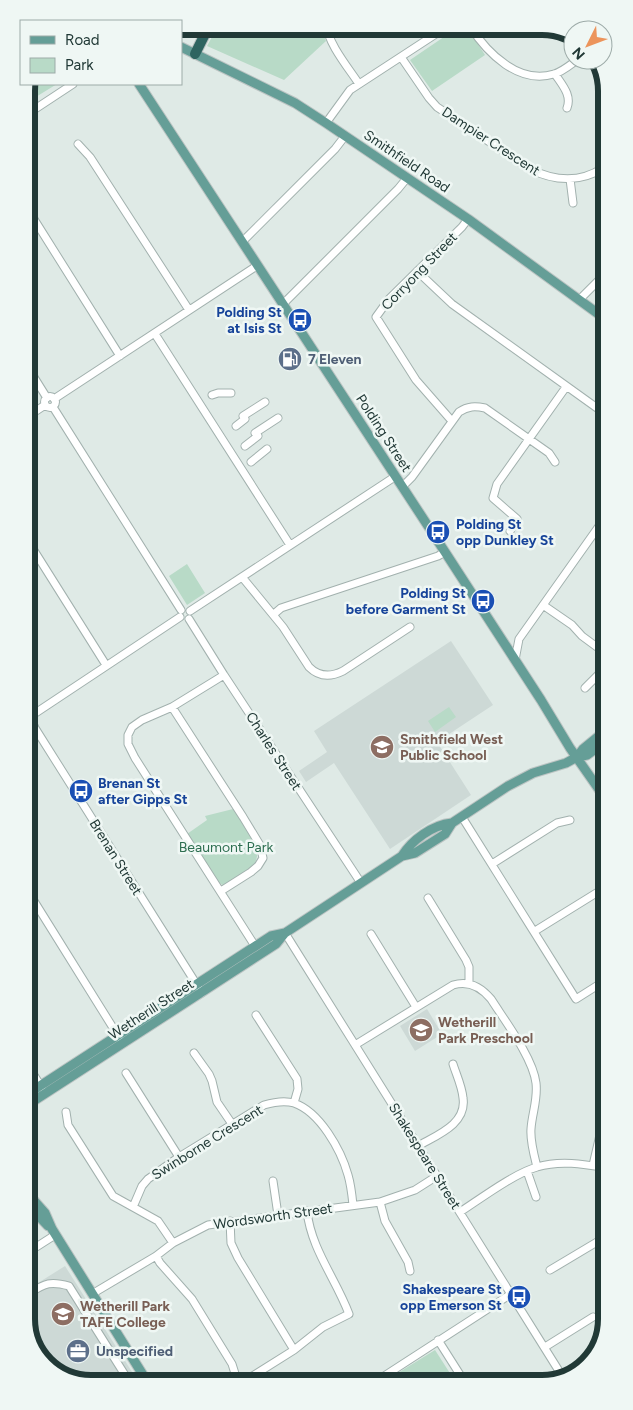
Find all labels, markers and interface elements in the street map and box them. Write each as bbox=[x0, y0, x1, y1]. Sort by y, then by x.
legend bbox=[20, 20, 182, 85]
north arrow bbox=[563, 20, 613, 70]
text: Road bbox=[65, 31, 100, 49]
text: N bbox=[569, 44, 589, 63]
text: Park bbox=[65, 56, 94, 74]
street label: Dampier Crescent bbox=[439, 103, 543, 179]
street label: Smithfield Road bbox=[361, 126, 453, 196]
street label: Corryong Street bbox=[378, 229, 461, 314]
place label: Polding St at Isis St bbox=[216, 304, 282, 337]
bus stop icon: Polding St at Isis St bbox=[287, 307, 313, 333]
fuel station icon: 7 Eleven bbox=[277, 346, 303, 372]
place label: 7 Eleven bbox=[308, 351, 362, 368]
street label: Polding Street bbox=[352, 391, 415, 475]
place label: Polding St opp Dunkley St bbox=[456, 516, 554, 549]
bus stop icon: Polding St opp Dunkley St bbox=[425, 519, 451, 545]
place label: Polding St before Garment St bbox=[346, 585, 466, 618]
bus stop icon: Polding St before Garment St bbox=[470, 588, 496, 614]
street label: Charles Street bbox=[242, 709, 305, 794]
place label: Smithfield West Public School bbox=[400, 731, 503, 764]
school or university icon: Smithfield West Public School bbox=[369, 734, 395, 760]
place label: Brenan St after Gipps St bbox=[98, 775, 188, 808]
bus stop icon: Brenan St after Gipps St bbox=[68, 778, 94, 804]
street label: Brenan Street bbox=[85, 816, 146, 898]
park label: Beaumont Park bbox=[179, 839, 273, 856]
street label: Wetherill Street bbox=[106, 976, 197, 1043]
place label: Wetherill Park Preschool bbox=[438, 1014, 533, 1047]
school or university icon: Wetherill Park Preschool bbox=[408, 1017, 434, 1043]
street label: Shakespeare Street bbox=[385, 1100, 464, 1213]
street label: Swinborne Crescent bbox=[149, 1101, 266, 1184]
street label: Wordsworth Street bbox=[213, 1200, 334, 1233]
place label: Shakespeare St opp Emerson St bbox=[400, 1281, 502, 1314]
bus stop icon: Shakespeare St opp Emerson St bbox=[506, 1284, 532, 1310]
place label: Wetherill Park TAFE College bbox=[80, 1298, 171, 1331]
school or university icon: Wetherill Park TAFE College bbox=[50, 1301, 76, 1327]
office icon: Unspecified bbox=[65, 1338, 91, 1364]
place label: Unspecified bbox=[96, 1343, 173, 1360]

